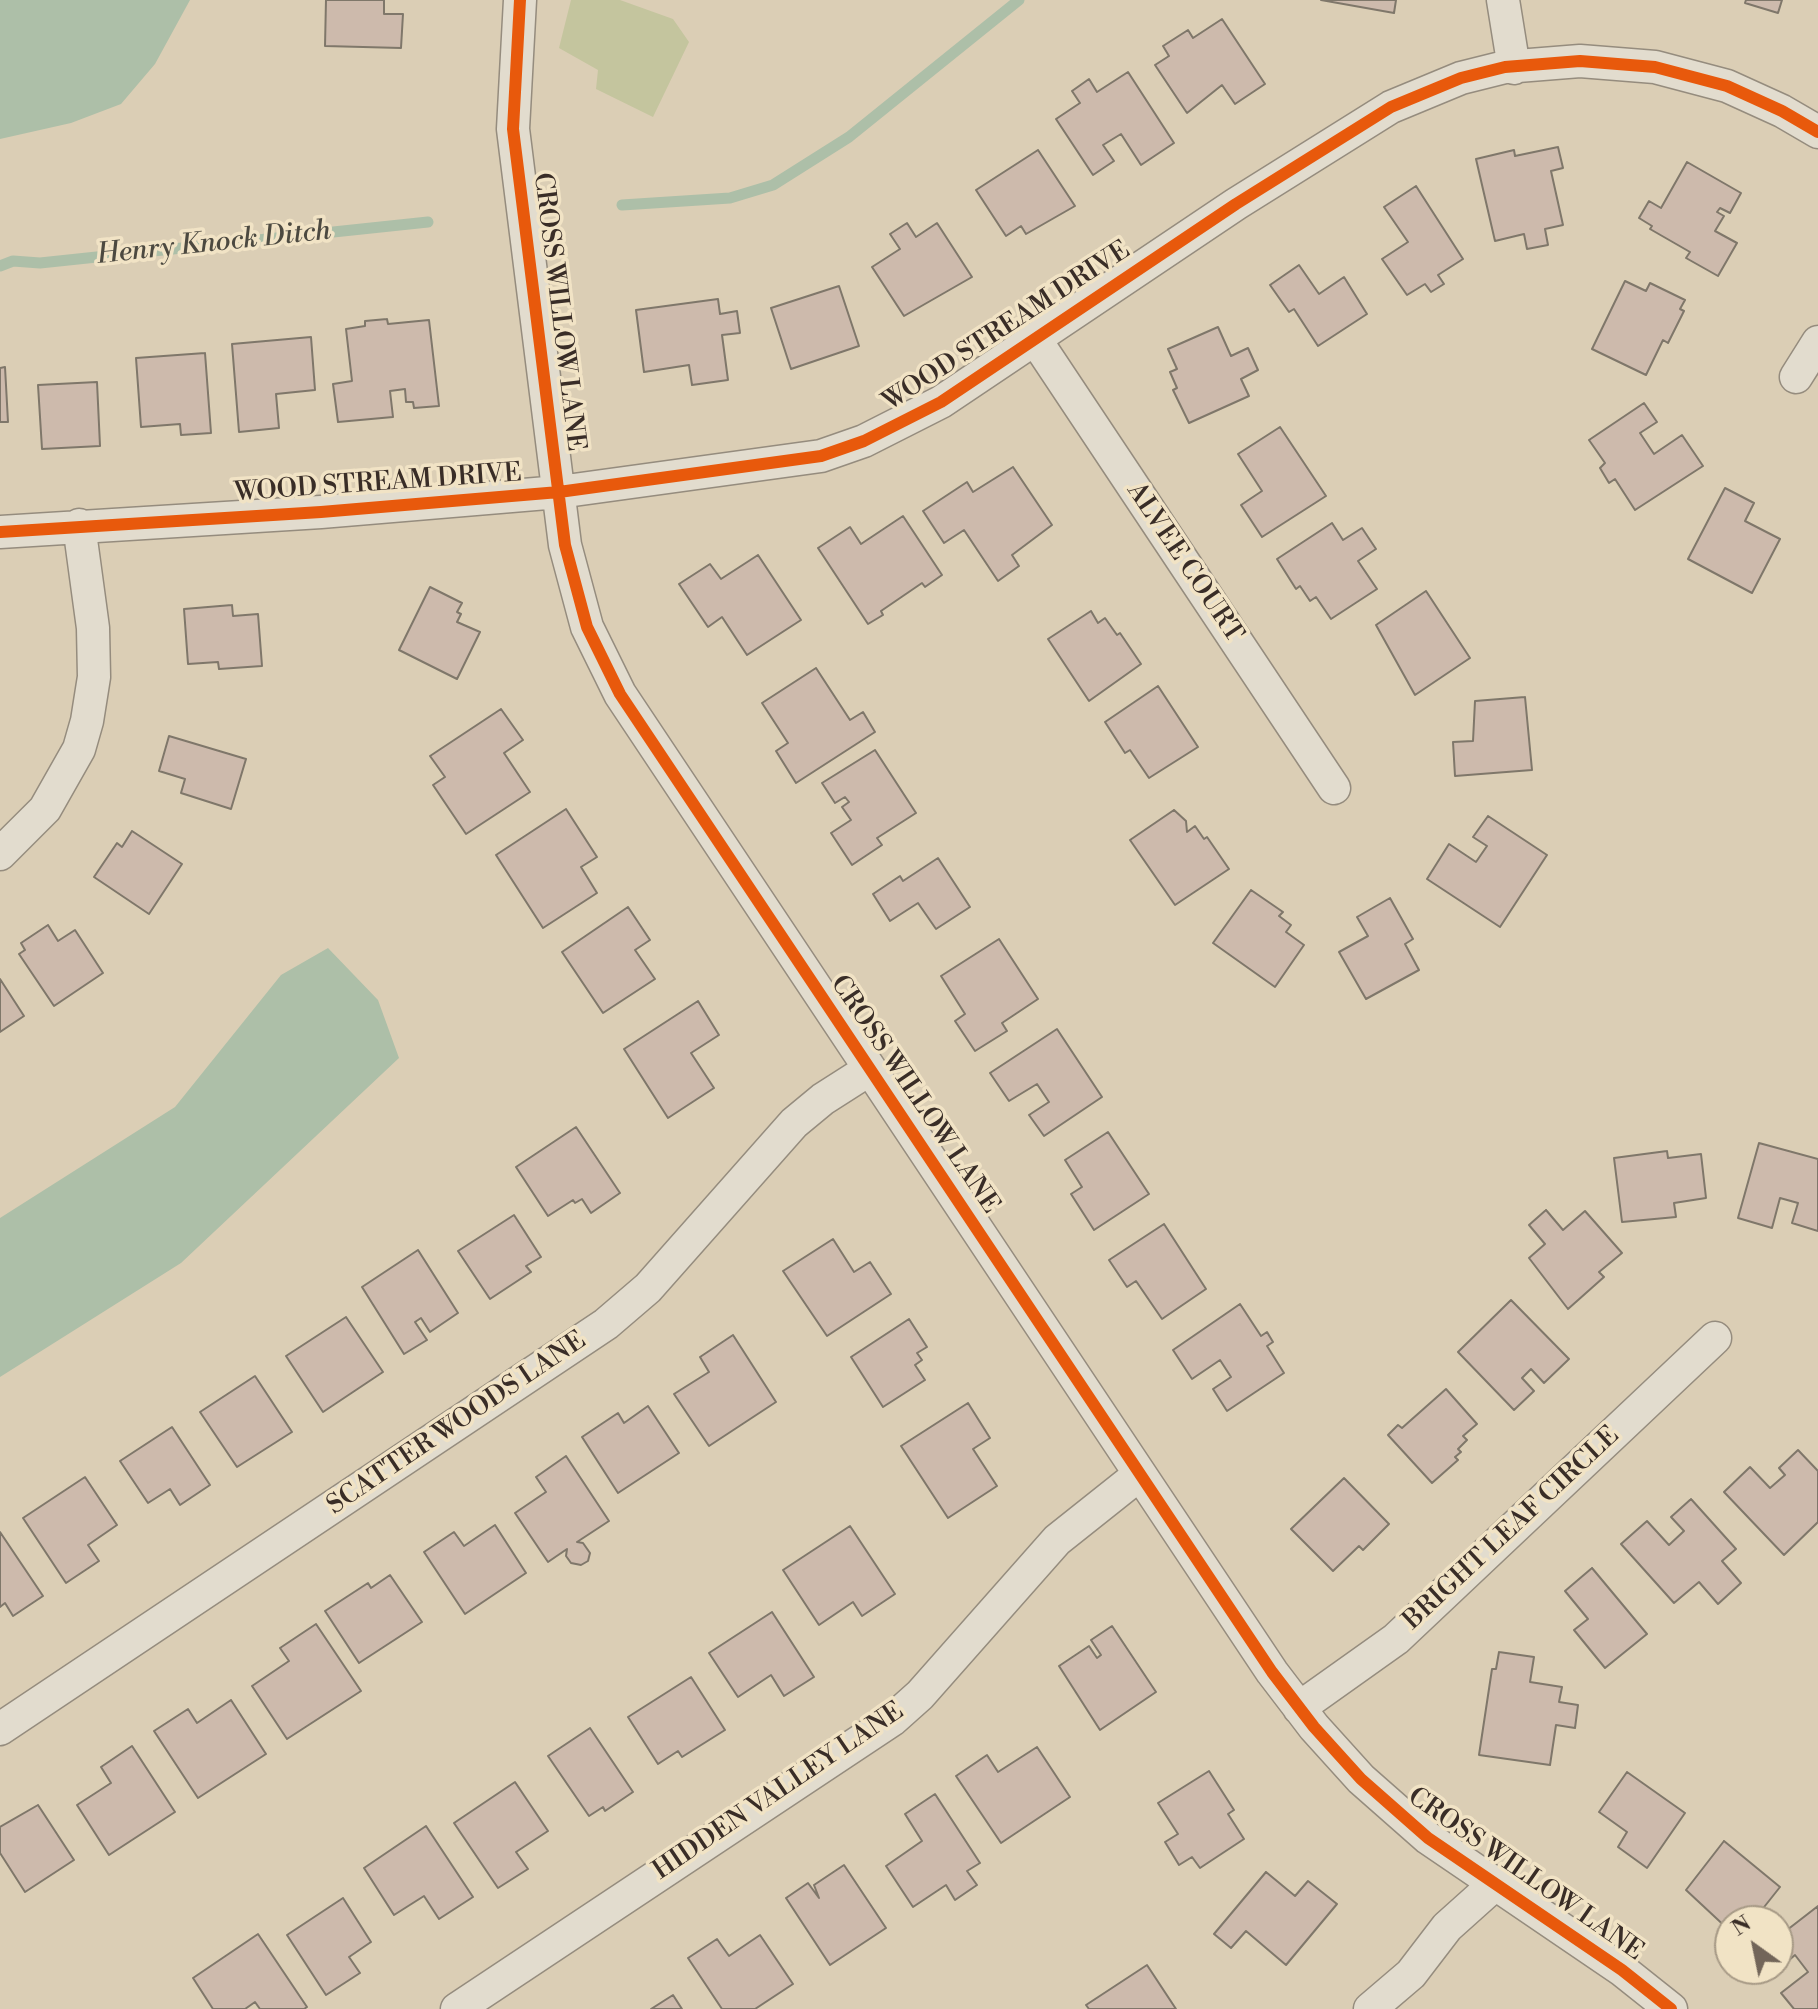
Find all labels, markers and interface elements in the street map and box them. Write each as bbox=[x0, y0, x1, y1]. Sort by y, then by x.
street label: CROSS WILLOW LANE bbox=[525, 171, 591, 453]
water label: Henry Knock Ditch bbox=[95, 215, 333, 273]
street label: WOOD STREAM DRIVE bbox=[878, 235, 1136, 419]
street label: WOOD STREAM DRIVE bbox=[233, 458, 523, 510]
street label: ALVEE COURT bbox=[1119, 477, 1249, 649]
street label: CROSS WILLOW LANE bbox=[823, 970, 1005, 1220]
street label: SCATTER WOODS LANE bbox=[322, 1326, 592, 1522]
street label: BRIGHT LEAF CIRCLE bbox=[1398, 1421, 1626, 1637]
street label: HIDDEN VALLEY LANE bbox=[648, 1696, 910, 1888]
street label: CROSS WILLOW LANE bbox=[1401, 1782, 1649, 1968]
north arrow bbox=[1714, 1905, 1794, 1985]
text: N bbox=[1727, 1910, 1756, 1942]

